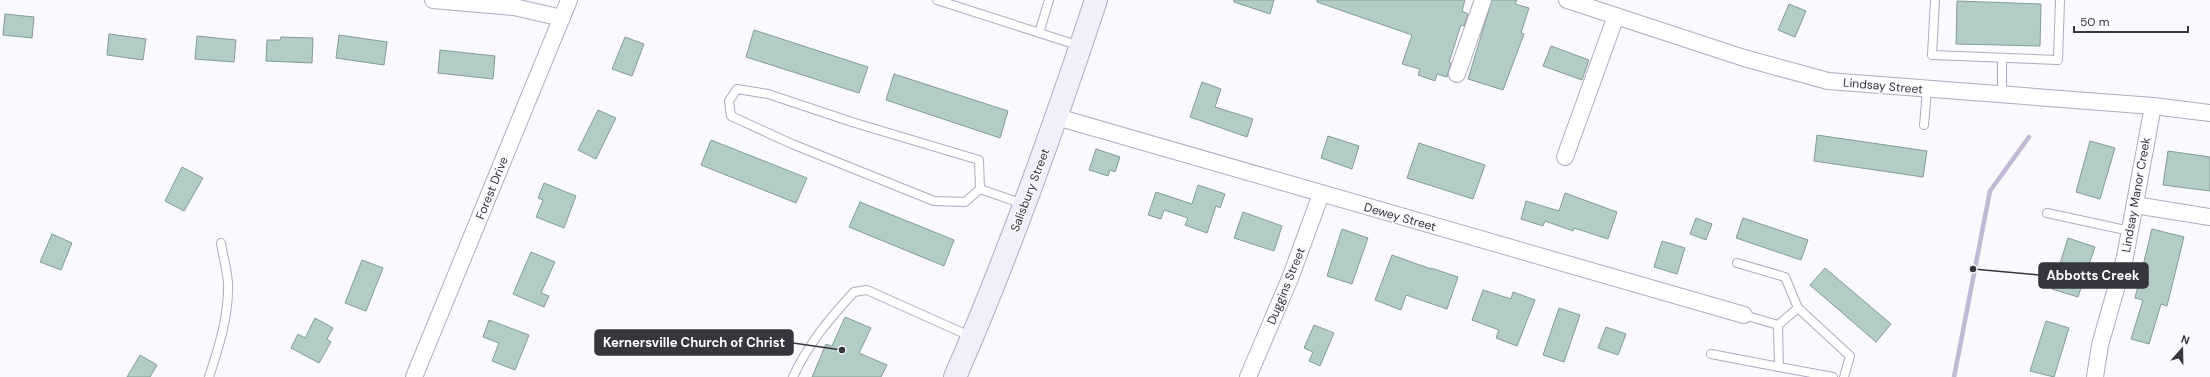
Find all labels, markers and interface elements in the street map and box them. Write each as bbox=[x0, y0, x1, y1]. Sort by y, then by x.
scale bar bbox=[2074, 8, 2188, 34]
text: 50 m bbox=[2080, 14, 2109, 30]
street label: Lindsay Street bbox=[1843, 75, 1924, 97]
street label: Lindsay Manor Creek bbox=[2118, 136, 2154, 254]
street label: Salisbury Street bbox=[1007, 146, 1053, 234]
street label: Forest Drive bbox=[472, 154, 512, 222]
street label: Dewey Street bbox=[1362, 199, 1438, 235]
street label: Duggins Street bbox=[1263, 245, 1309, 327]
callout: Abbotts Creek bbox=[2039, 263, 2148, 288]
text: Abbotts Creek bbox=[2046, 267, 2140, 284]
north arrow bbox=[2162, 329, 2202, 369]
callout: Kernersville Church of Christ bbox=[595, 330, 793, 355]
text: N bbox=[2179, 332, 2192, 348]
text: Kernersville Church of Christ bbox=[603, 334, 785, 351]

